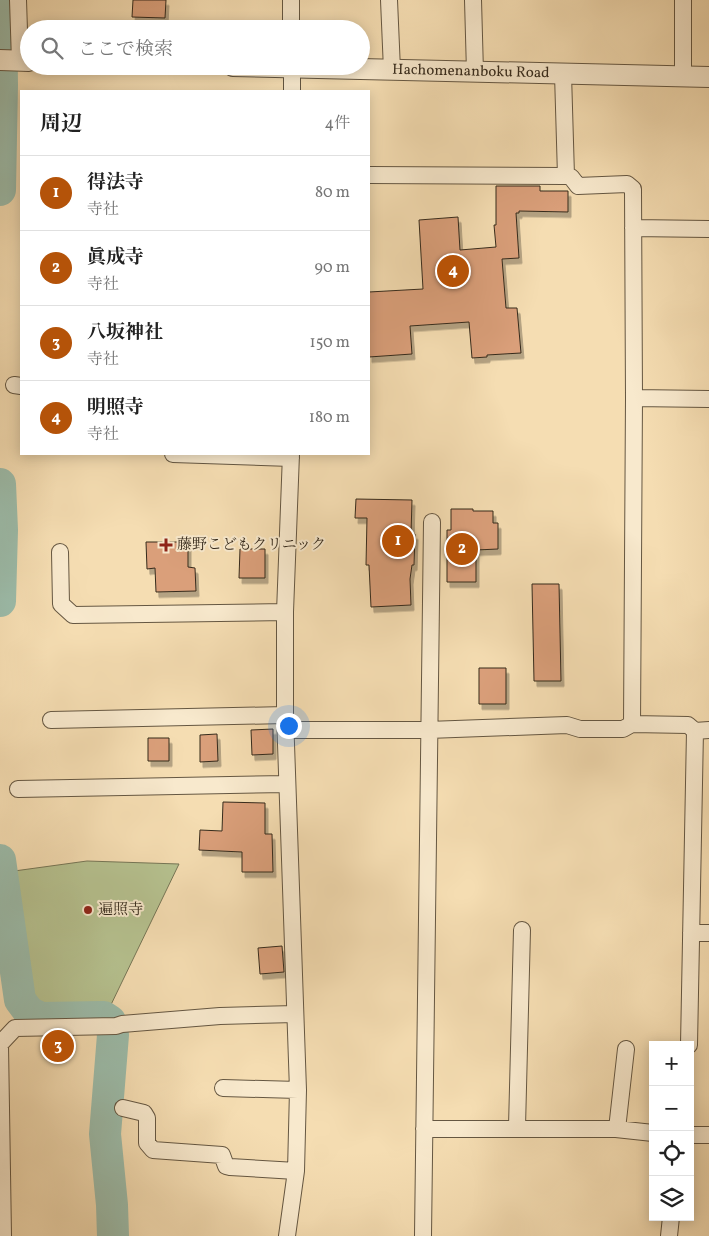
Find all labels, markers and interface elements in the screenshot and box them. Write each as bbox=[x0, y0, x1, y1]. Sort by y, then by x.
search box bbox=[20, 20, 370, 75]
icon: search bbox=[38, 34, 66, 62]
text: ここで検索 bbox=[78, 37, 173, 63]
street label: Hachomenanboku Road bbox=[392, 59, 550, 84]
text: 周辺 bbox=[40, 110, 82, 139]
text: 4件 bbox=[324, 113, 350, 135]
text: 得法寺 bbox=[87, 170, 144, 196]
text: 1 bbox=[53, 182, 59, 204]
text: 80 m bbox=[315, 182, 350, 204]
text: 寺社 bbox=[87, 199, 119, 221]
text: 眞成寺 bbox=[87, 245, 144, 271]
pin: 4 bbox=[437, 252, 469, 290]
text: 2 bbox=[52, 257, 60, 279]
text: 90 m bbox=[314, 257, 350, 279]
text: 寺社 bbox=[87, 274, 119, 296]
text: 八坂神社 bbox=[87, 320, 163, 346]
text: 3 bbox=[52, 332, 60, 354]
text: 150 m bbox=[309, 332, 350, 354]
text: 寺社 bbox=[87, 349, 119, 371]
text: 明照寺 bbox=[87, 395, 144, 421]
text: 4 bbox=[51, 407, 61, 429]
text: 180 m bbox=[309, 407, 350, 429]
text: 寺社 bbox=[87, 424, 119, 446]
pin: 1 bbox=[382, 522, 414, 560]
pin: 2 bbox=[446, 530, 478, 568]
place label: 藤野こどもクリニック bbox=[177, 535, 326, 556]
marker: 藤野こどもクリニック bbox=[159, 538, 173, 552]
your location bbox=[276, 713, 302, 739]
place label: 遍照寺 bbox=[98, 900, 143, 921]
marker: 遍照寺 bbox=[82, 904, 94, 916]
pin: 3 bbox=[42, 1027, 74, 1065]
map controls bbox=[649, 1041, 694, 1221]
button: + bbox=[649, 1041, 694, 1086]
button: − bbox=[649, 1086, 694, 1131]
button: locate bbox=[649, 1131, 694, 1176]
button: layers bbox=[649, 1176, 694, 1221]

